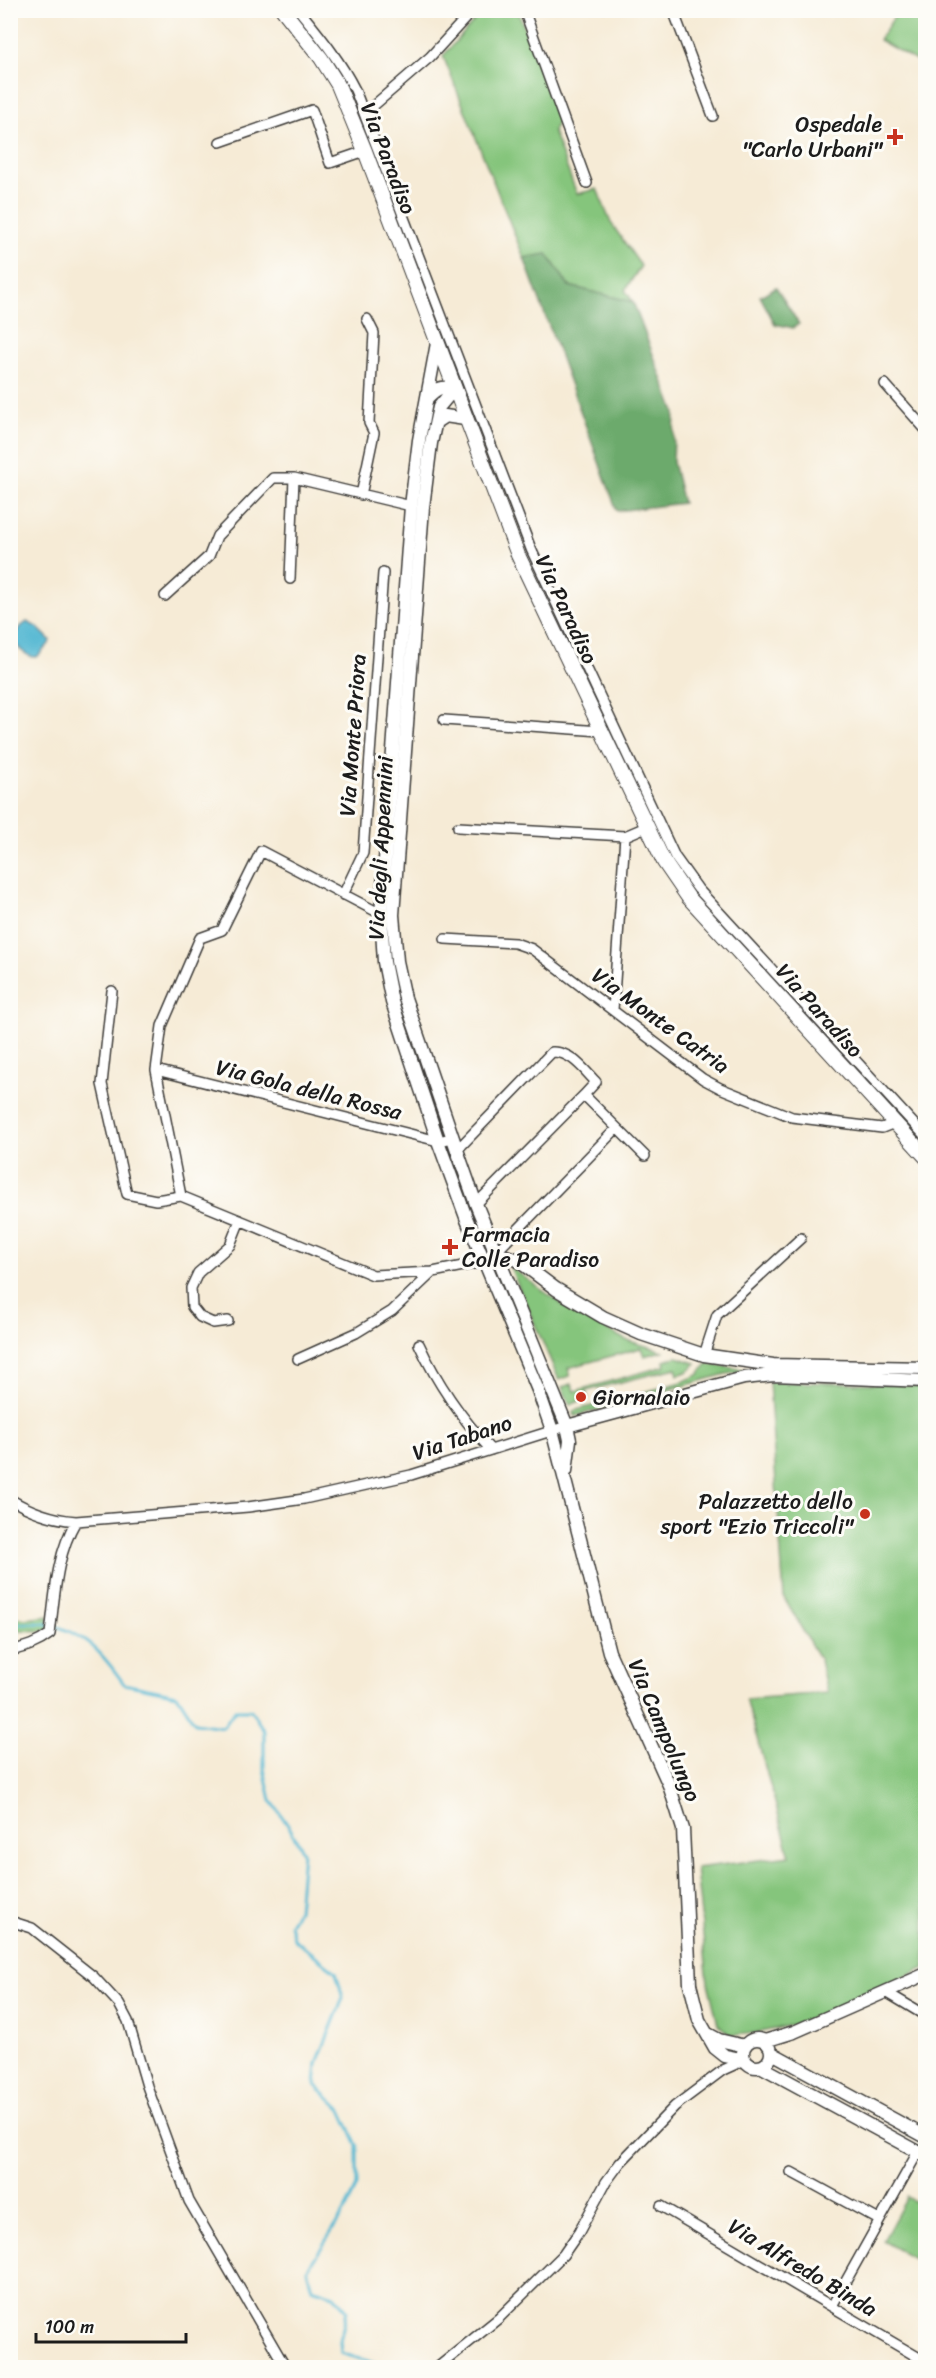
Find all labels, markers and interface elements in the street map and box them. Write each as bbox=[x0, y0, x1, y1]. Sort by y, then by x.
street label: Via Paradiso bbox=[349, 96, 428, 220]
place label: Ospedale "Carlo Urbani" bbox=[742, 105, 884, 169]
marker: Ospedale "Carlo Urbani" bbox=[886, 128, 904, 146]
street label: Via Paradiso bbox=[524, 548, 609, 671]
street label: Via Monte Priora bbox=[327, 652, 378, 818]
street label: Via degli Appennini bbox=[356, 754, 405, 941]
street label: Via Paradiso bbox=[766, 954, 874, 1067]
street label: Via Monte Catria bbox=[583, 957, 738, 1084]
street label: Via Gola della Rossa bbox=[212, 1048, 407, 1132]
place label: Farmacia Colle Paradiso bbox=[462, 1215, 599, 1279]
marker: Farmacia Colle Paradiso bbox=[443, 1240, 457, 1254]
place label: Giornalaio bbox=[593, 1378, 690, 1417]
marker: Giornalaio bbox=[574, 1390, 588, 1404]
street label: Via Tabano bbox=[407, 1403, 517, 1472]
place label: Palazzetto dello sport "Ezio Triccoli" bbox=[659, 1482, 855, 1546]
marker: Palazzetto dello sport "Ezio Triccoli" bbox=[858, 1507, 872, 1521]
street label: Via Campolungo bbox=[617, 1652, 712, 1808]
street label: Via Alfredo Binda bbox=[720, 2207, 885, 2328]
scale bar bbox=[36, 2306, 186, 2344]
text: 100 m bbox=[45, 2311, 94, 2343]

